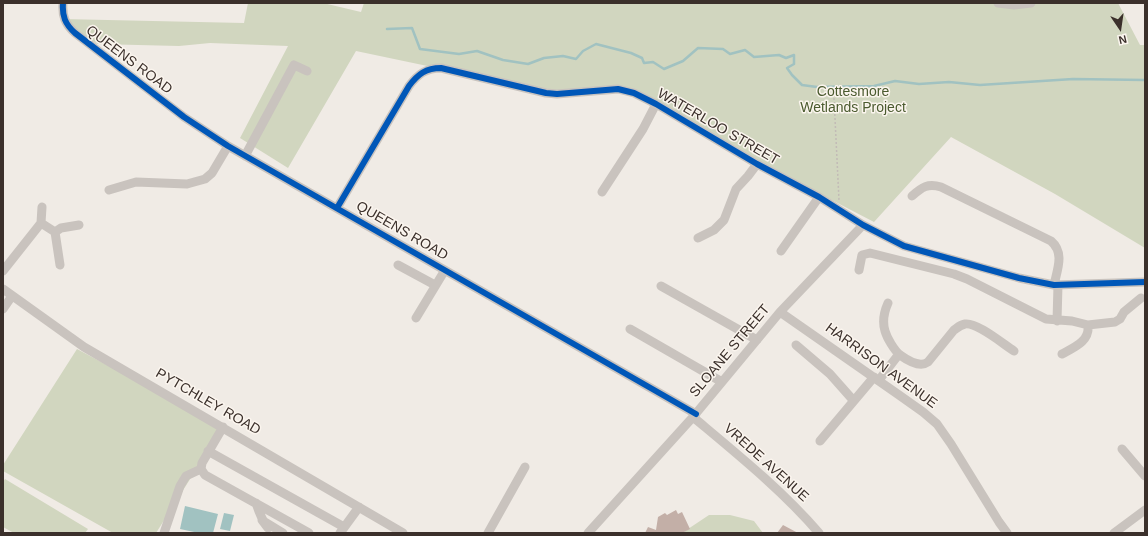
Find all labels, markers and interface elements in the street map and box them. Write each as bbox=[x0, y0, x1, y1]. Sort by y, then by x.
north arrow bbox=[1100, 8, 1140, 48]
street label: QUEENS ROAD bbox=[83, 22, 175, 98]
text: N bbox=[1117, 33, 1128, 46]
park label: Cottesmore Wetlands Project bbox=[800, 84, 906, 116]
street label: WATERLOO STREET bbox=[654, 85, 782, 169]
street label: QUEENS ROAD bbox=[353, 198, 451, 264]
street label: SLOANE STREET bbox=[686, 301, 774, 401]
street label: HARRISON AVENUE bbox=[822, 320, 940, 412]
street label: PYTCHLEY ROAD bbox=[153, 365, 263, 439]
street label: VREDE AVENUE bbox=[720, 420, 812, 506]

